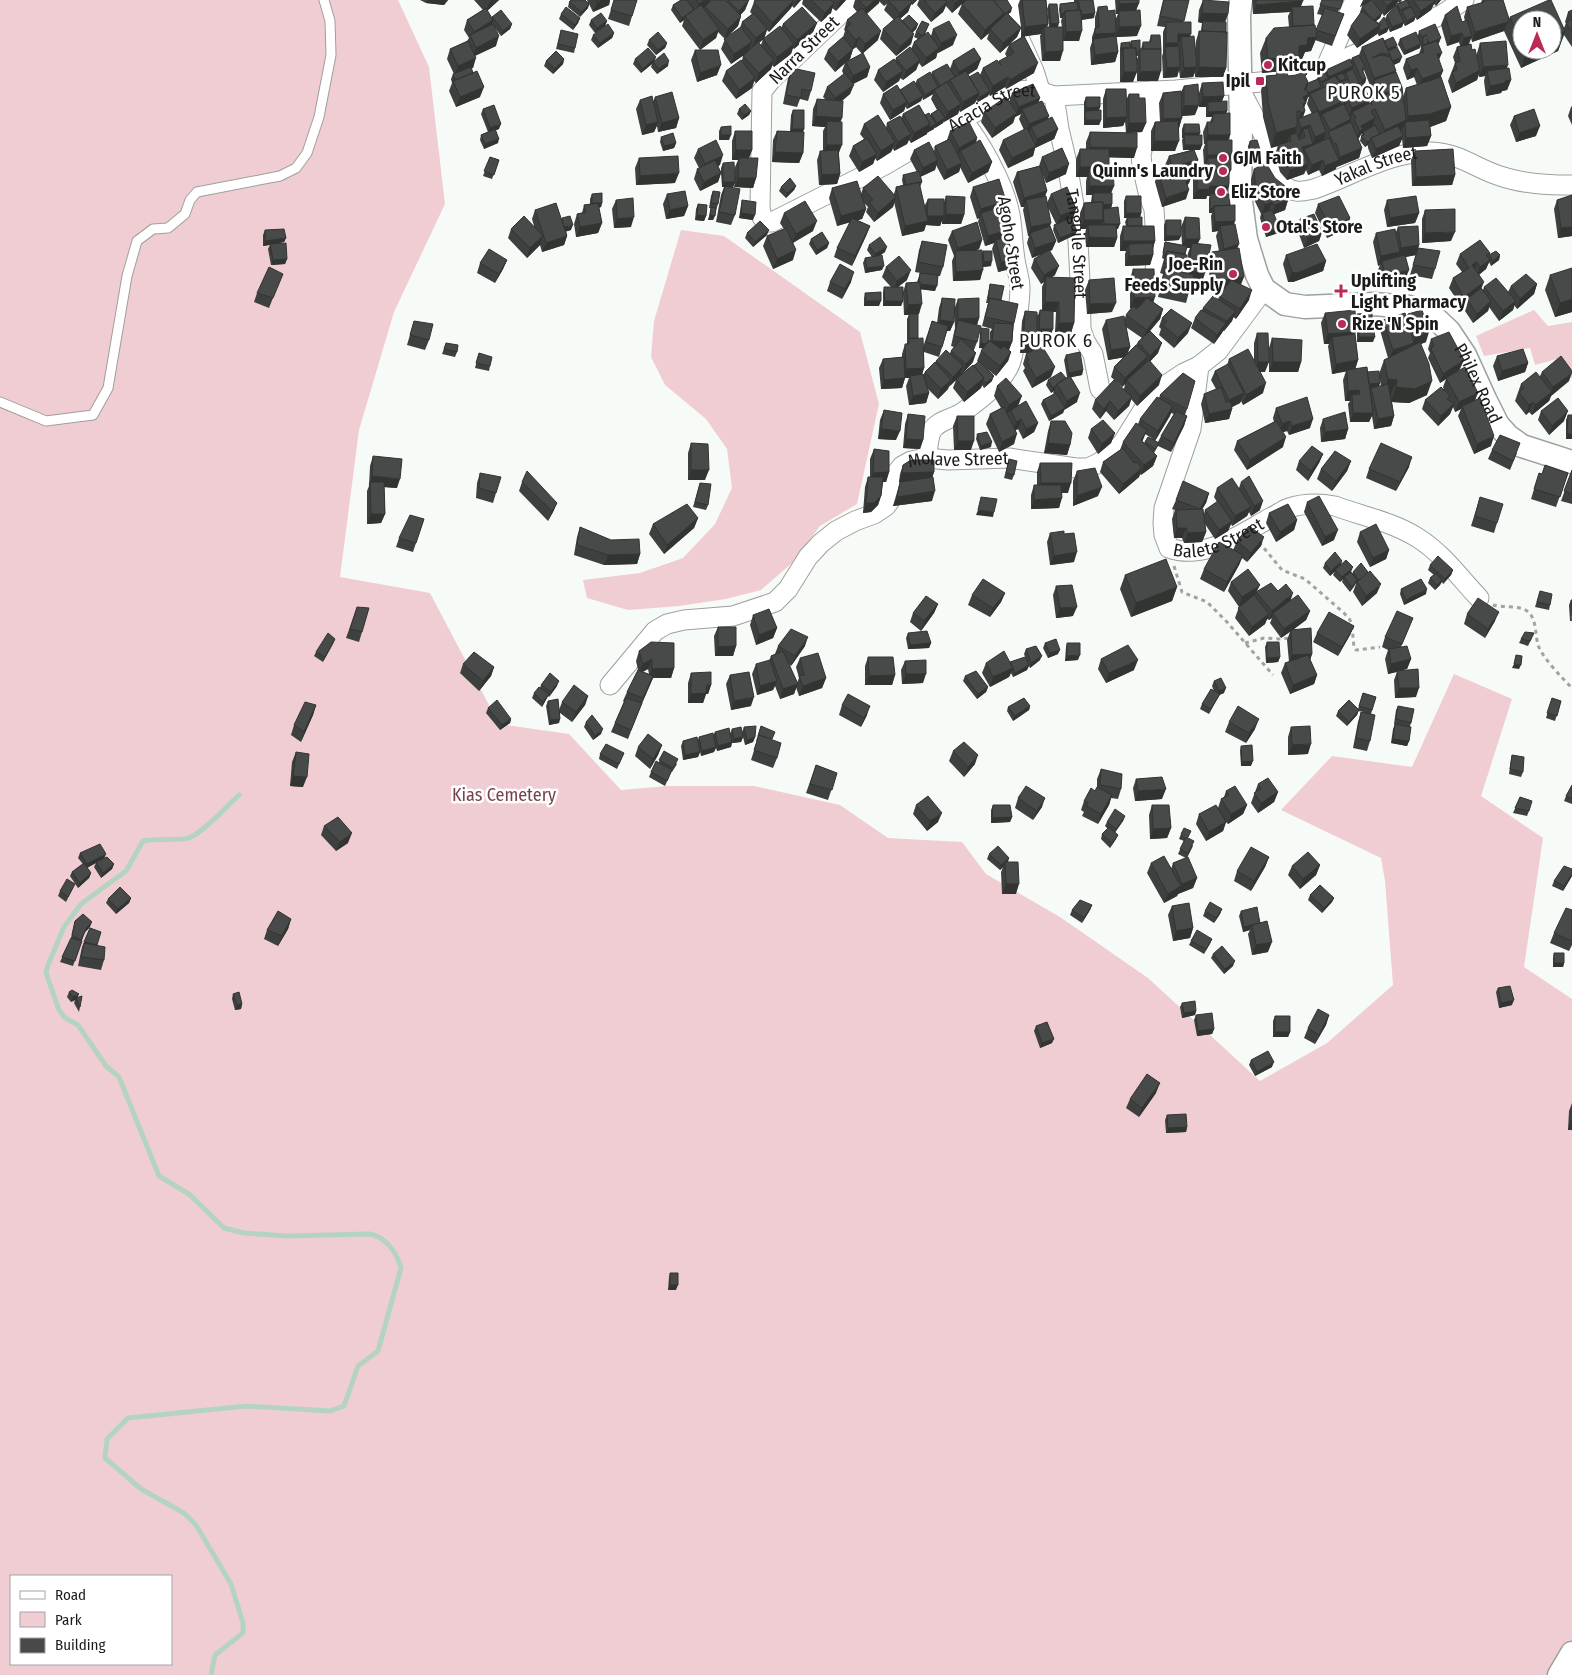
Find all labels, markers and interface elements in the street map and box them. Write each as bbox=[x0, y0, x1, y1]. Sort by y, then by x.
north arrow bbox=[1512, 10, 1562, 60]
street label: Narra Street bbox=[764, 11, 844, 89]
text: N bbox=[1533, 14, 1541, 31]
place label: Kitcup bbox=[1278, 54, 1326, 76]
marker: Kitcup bbox=[1262, 59, 1274, 71]
place label: Ipil bbox=[1226, 70, 1250, 92]
marker: Ipil bbox=[1254, 75, 1266, 87]
street label: Acacia Street bbox=[944, 79, 1037, 137]
district label: PUROK 5 bbox=[1327, 81, 1401, 104]
street label: Yakal Street bbox=[1331, 142, 1419, 191]
place label: GJM Faith bbox=[1233, 147, 1302, 169]
marker: GJM Faith bbox=[1217, 152, 1229, 164]
place label: Quinn's Laundry bbox=[1093, 160, 1213, 182]
marker: Quinn's Laundry bbox=[1217, 165, 1229, 177]
place label: Eliz Store bbox=[1231, 181, 1300, 203]
marker: Eliz Store bbox=[1215, 186, 1227, 198]
street label: Tanguile Street bbox=[1061, 187, 1091, 299]
street label: Agoho Street bbox=[993, 195, 1029, 292]
place label: Otal's Store bbox=[1276, 216, 1363, 238]
marker: Otal's Store bbox=[1260, 221, 1272, 233]
place label: Joe-Rin Feeds Supply bbox=[1124, 253, 1223, 296]
marker: Joe-Rin Feeds Supply bbox=[1227, 268, 1239, 280]
place label: Uplifting Light Pharmacy bbox=[1351, 270, 1466, 313]
marker: Uplifting Light Pharmacy bbox=[1335, 285, 1347, 297]
place label: Rize 'N Spin bbox=[1352, 313, 1439, 335]
marker: Rize 'N Spin bbox=[1336, 318, 1348, 330]
district label: PUROK 6 bbox=[1019, 329, 1093, 352]
street label: Philex Road bbox=[1449, 339, 1506, 427]
street label: Molave Street bbox=[906, 446, 1009, 472]
street label: Balete Street bbox=[1171, 513, 1268, 562]
park label: Kias Cemetery bbox=[452, 784, 556, 806]
legend bbox=[10, 1575, 172, 1665]
text: Road bbox=[55, 1586, 86, 1604]
text: Park bbox=[55, 1611, 82, 1629]
text: Building bbox=[55, 1636, 106, 1654]

